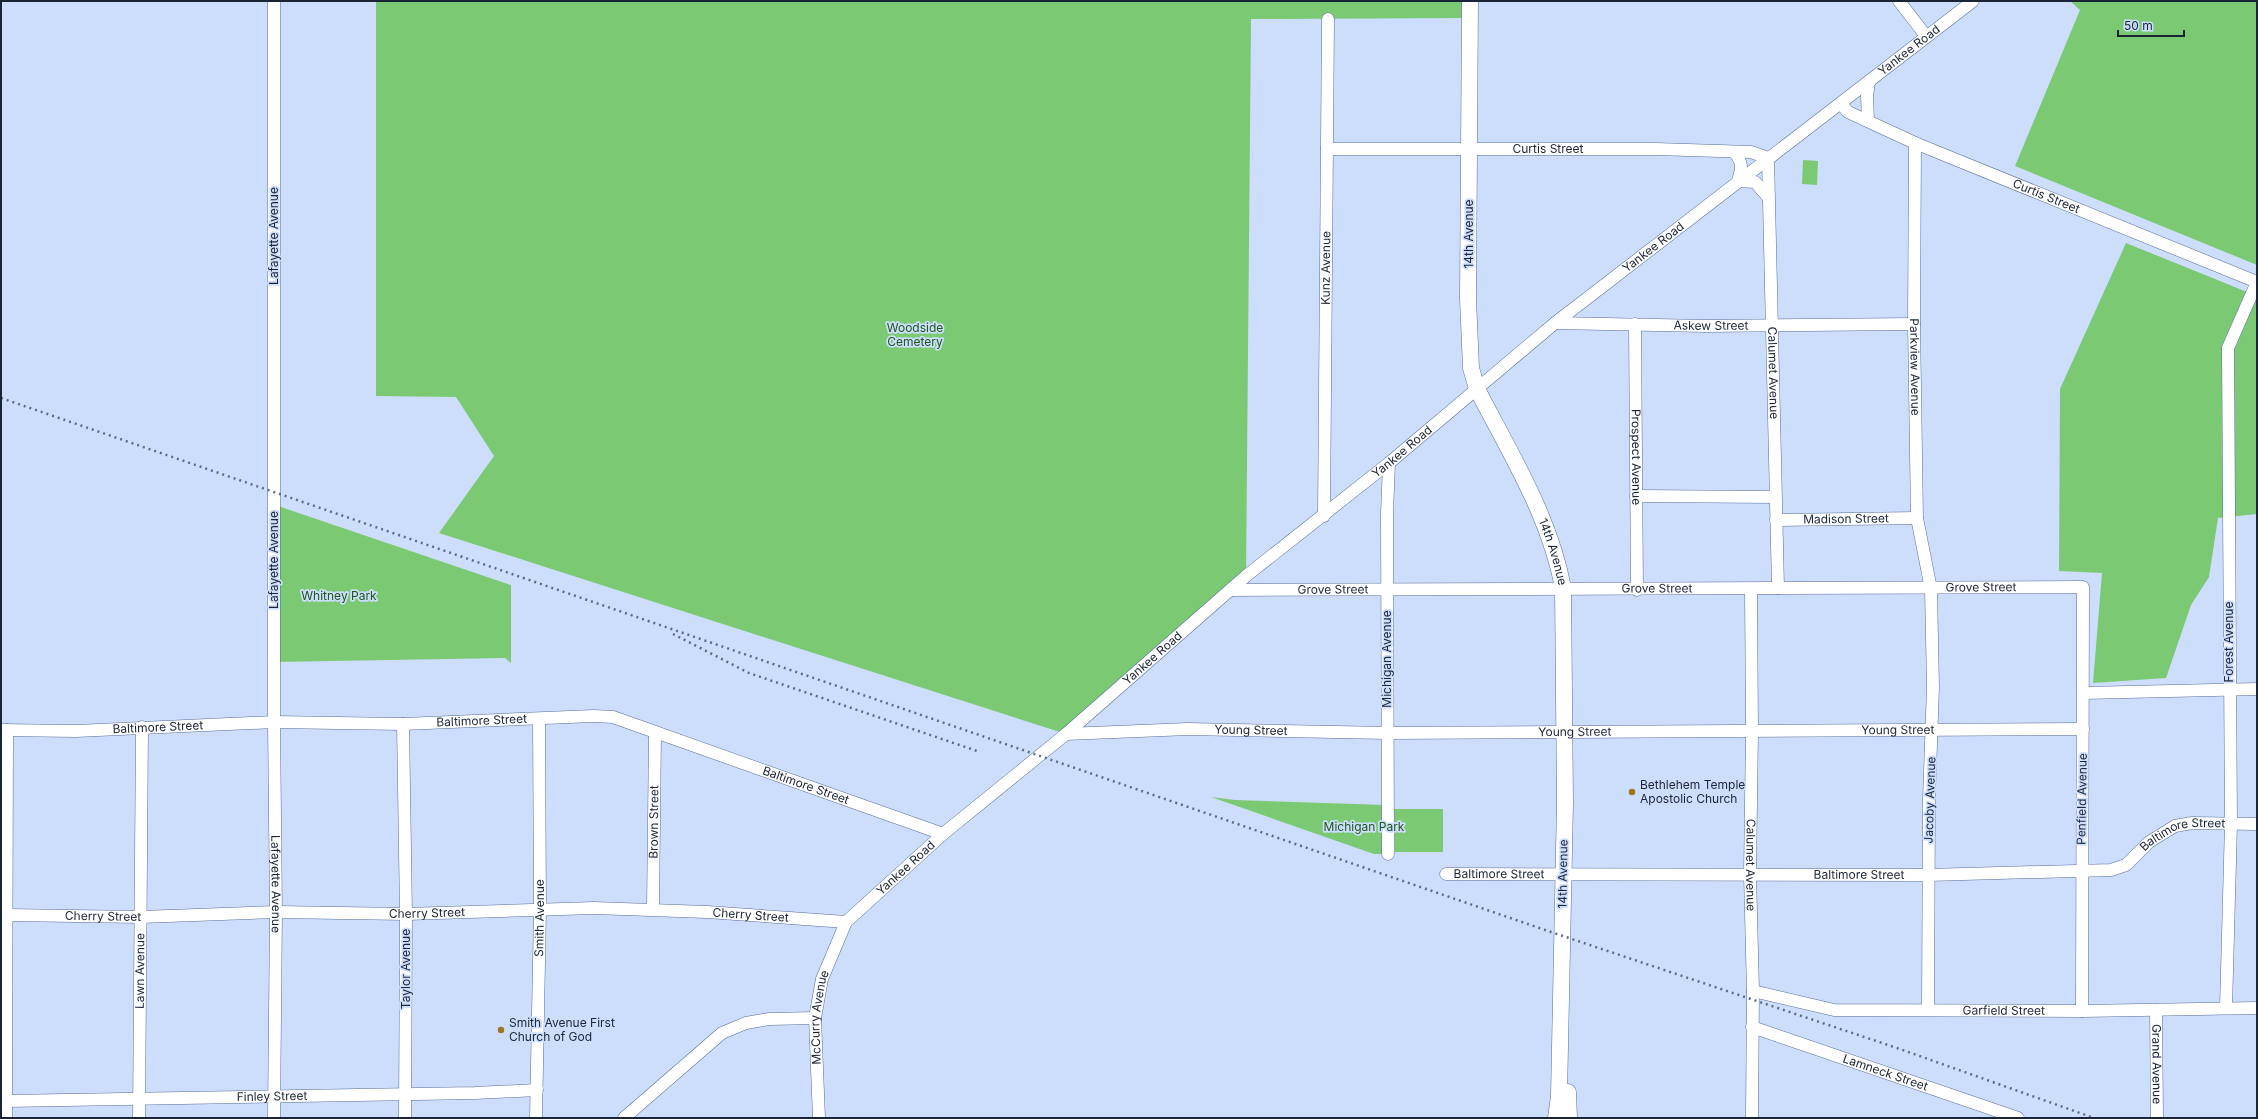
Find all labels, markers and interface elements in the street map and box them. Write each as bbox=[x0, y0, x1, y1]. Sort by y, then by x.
scale bar bbox=[2118, 12, 2184, 38]
text: 50 m bbox=[2124, 18, 2153, 33]
street label: Yankee Road bbox=[1875, 21, 1943, 78]
street label: Curtis Street bbox=[1512, 141, 1584, 156]
street label: Curtis Street bbox=[2011, 176, 2082, 216]
street label: Lafayette Avenue bbox=[266, 187, 281, 285]
street label: 14th Avenue bbox=[1461, 199, 1476, 269]
street label: Yankee Road bbox=[1619, 218, 1687, 275]
street label: Kunz Avenue bbox=[1318, 231, 1333, 305]
street label: Askew Street bbox=[1673, 317, 1749, 333]
street label: Parkview Avenue bbox=[1907, 318, 1923, 416]
park label: Woodside Cemetery bbox=[887, 320, 943, 349]
street label: Calumet Avenue bbox=[1765, 326, 1782, 419]
street label: Prospect Avenue bbox=[1629, 409, 1644, 505]
street label: Yankee Road bbox=[1369, 422, 1435, 481]
street label: Madison Street bbox=[1803, 510, 1889, 527]
street label: Lafayette Avenue bbox=[266, 511, 281, 609]
street label: 14th Avenue bbox=[1536, 516, 1570, 587]
street label: Grove Street bbox=[1945, 579, 2017, 594]
street label: Grove Street bbox=[1621, 580, 1693, 596]
street label: Grove Street bbox=[1297, 582, 1369, 597]
park label: Whitney Park bbox=[301, 588, 377, 603]
street label: Forest Avenue bbox=[2221, 602, 2236, 682]
street label: Michigan Avenue bbox=[1379, 610, 1394, 708]
street label: Yankee Road bbox=[1119, 628, 1185, 688]
street label: Baltimore Street bbox=[436, 711, 527, 730]
street label: Baltimore Street bbox=[112, 717, 204, 736]
street label: Young Street bbox=[1214, 722, 1288, 738]
street label: Young Street bbox=[1861, 722, 1935, 737]
street label: Young Street bbox=[1538, 724, 1612, 739]
street label: Penfield Avenue bbox=[2073, 753, 2090, 845]
street label: Jacoby Avenue bbox=[1920, 756, 1939, 844]
street label: Baltimore Street bbox=[761, 763, 851, 807]
place label: Bethlehem Temple Apostolic Church bbox=[1640, 777, 1745, 806]
street label: Brown Street bbox=[646, 785, 661, 859]
marker: Bethlehem Temple Apostolic Church bbox=[1627, 787, 1637, 797]
street label: Baltimore Street bbox=[2136, 815, 2225, 854]
park label: Michigan Park bbox=[1324, 819, 1405, 834]
street label: Calumet Avenue bbox=[1743, 819, 1759, 911]
street label: Lafayette Avenue bbox=[268, 835, 284, 933]
street label: Yankee Road bbox=[873, 837, 938, 898]
street label: 14th Avenue bbox=[1554, 839, 1571, 909]
street label: Baltimore Street bbox=[1454, 866, 1545, 881]
street label: Baltimore Street bbox=[1814, 867, 1905, 882]
street label: Smith Avenue bbox=[531, 879, 547, 957]
street label: Cherry Street bbox=[389, 904, 465, 921]
street label: Cherry Street bbox=[712, 904, 789, 925]
street label: Cherry Street bbox=[65, 908, 141, 924]
street label: Taylor Avenue bbox=[398, 929, 413, 1009]
street label: Lawn Avenue bbox=[132, 933, 147, 1009]
street label: McCurry Avenue bbox=[807, 968, 832, 1065]
street label: Garfield Street bbox=[1963, 1003, 2045, 1018]
place label: Smith Avenue First Church of God bbox=[509, 1015, 615, 1044]
street label: Grand Avenue bbox=[2149, 1024, 2165, 1104]
marker: Smith Avenue First Church of God bbox=[496, 1025, 506, 1035]
street label: Lamneck Street bbox=[1841, 1051, 1930, 1094]
street label: Finley Street bbox=[236, 1088, 308, 1104]

